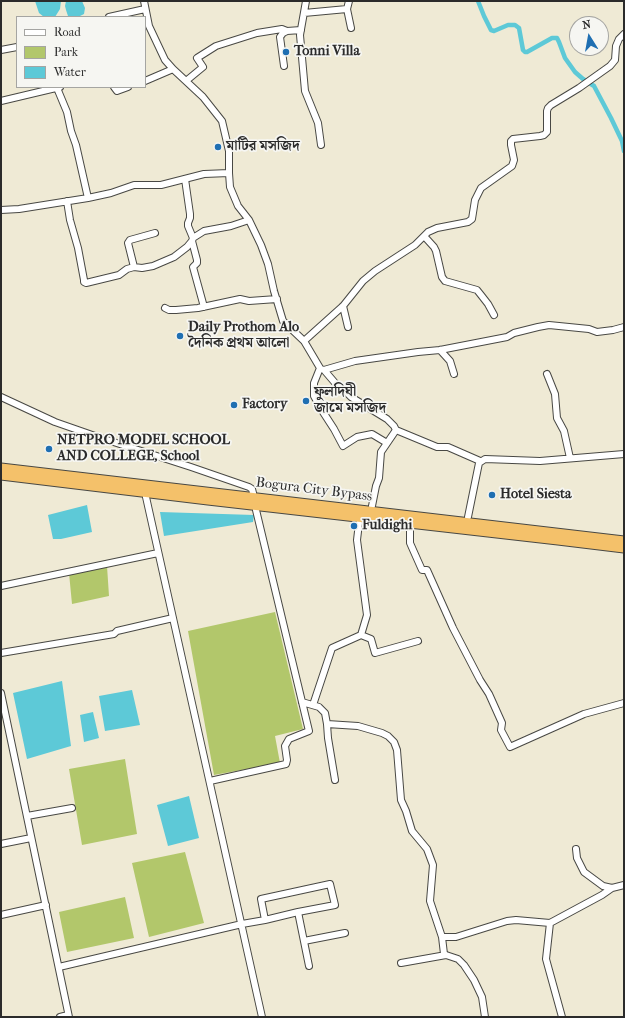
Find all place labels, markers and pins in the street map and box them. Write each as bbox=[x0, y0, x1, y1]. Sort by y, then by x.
place label: Tonni Villa bbox=[294, 44, 360, 60]
marker: Tonni Villa bbox=[281, 47, 291, 57]
place label: মাটির মসজিদ bbox=[226, 139, 300, 155]
marker: মাটির মসজিদ bbox=[213, 142, 223, 152]
place label: Daily Prothom Alo দৈনিক প্রথম আলো bbox=[188, 320, 299, 352]
marker: Daily Prothom Alo দৈনিক প্রথম আলো bbox=[175, 331, 185, 341]
place label: ফুলদিঘী জামে মসজিদ bbox=[314, 385, 386, 418]
marker: ফুলদিঘী জামে মসজিদ bbox=[301, 396, 311, 406]
place label: Factory bbox=[242, 397, 287, 413]
marker: Factory bbox=[229, 400, 239, 410]
place label: NETPRO MODEL SCHOOL AND COLLEGE, School bbox=[57, 433, 230, 466]
marker: NETPRO MODEL SCHOOL AND COLLEGE, School bbox=[44, 444, 54, 454]
place label: Hotel Siesta bbox=[500, 487, 571, 503]
marker: Hotel Siesta bbox=[487, 490, 497, 500]
place label: Fuldighi bbox=[362, 518, 412, 534]
marker: Fuldighi bbox=[349, 521, 359, 531]

